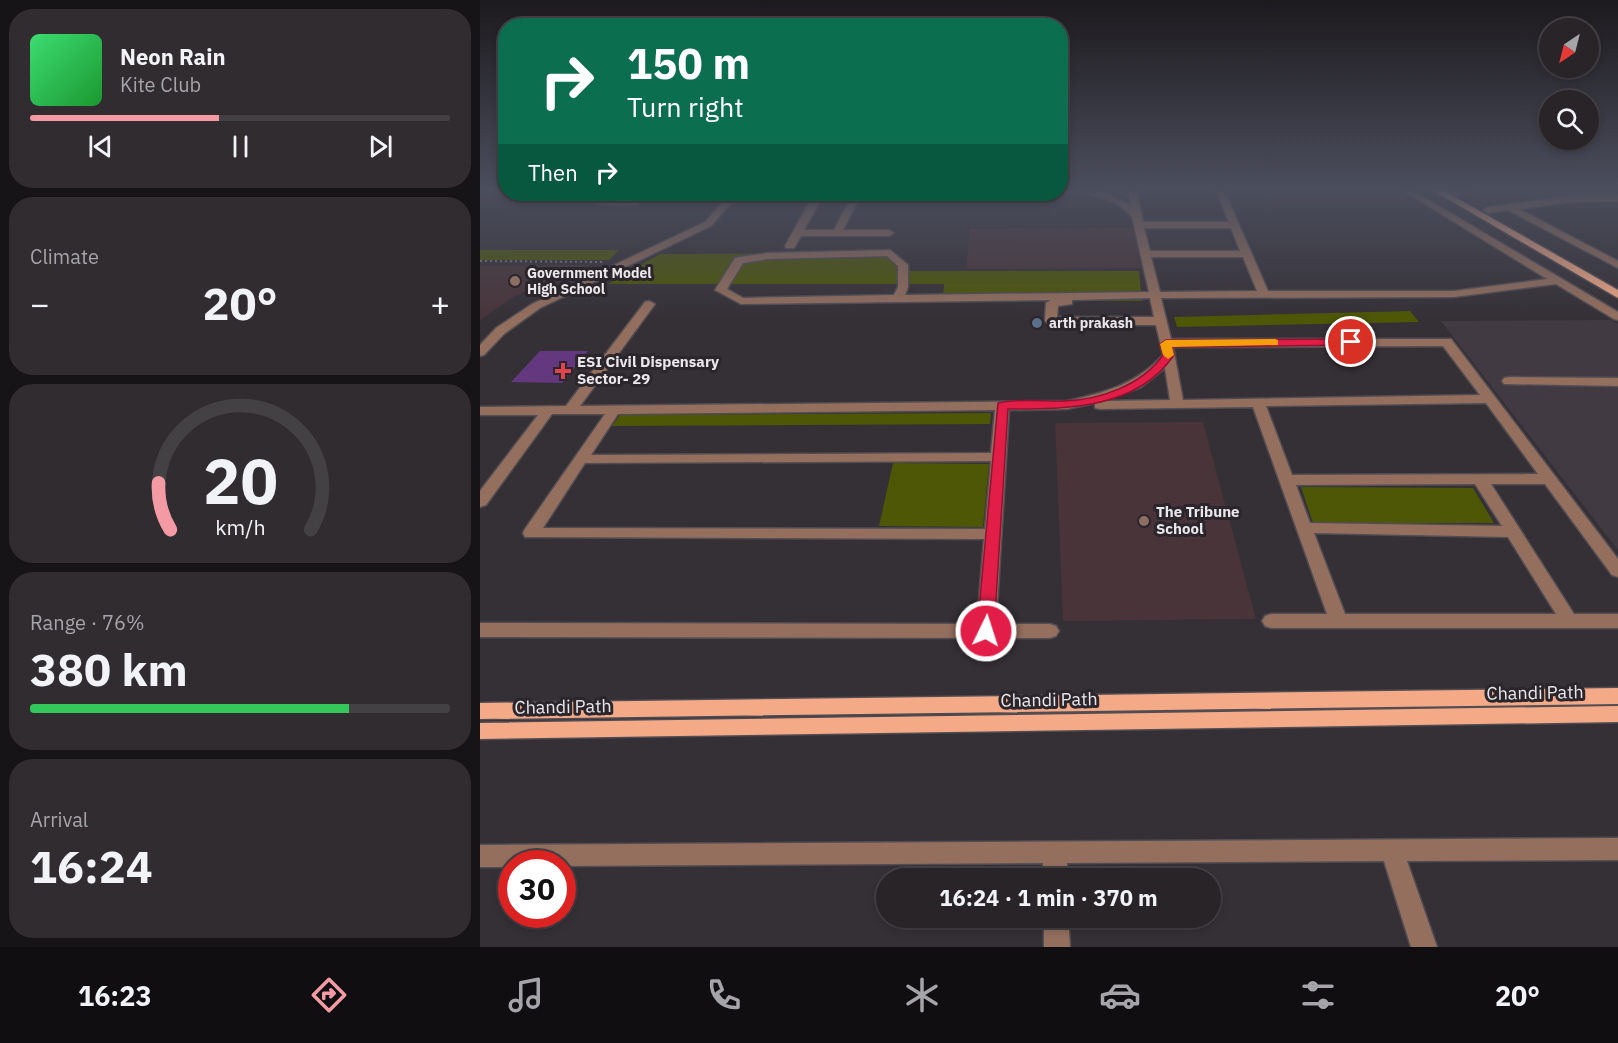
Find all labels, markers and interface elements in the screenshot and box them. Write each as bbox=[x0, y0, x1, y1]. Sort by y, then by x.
north arrow bbox=[1539, 18, 1599, 78]
map controls bbox=[1539, 18, 1599, 150]
text: 150 m bbox=[627, 36, 750, 91]
text: Neon Rain bbox=[120, 42, 226, 71]
icon: right bbox=[528, 42, 606, 120]
text: Kite Club bbox=[120, 71, 201, 98]
text: Turn right bbox=[627, 89, 744, 124]
button: search bbox=[1539, 90, 1599, 150]
icon: previous bbox=[84, 130, 117, 163]
icon: pause bbox=[224, 130, 257, 163]
icon: next bbox=[364, 130, 397, 163]
icon: right bbox=[590, 156, 623, 189]
text: Then bbox=[528, 158, 578, 187]
text: Climate bbox=[30, 243, 99, 270]
place label: Government Model High School bbox=[527, 264, 652, 298]
text: 20° bbox=[202, 274, 278, 332]
marker: Government Model High School bbox=[508, 274, 522, 288]
text: − bbox=[30, 282, 50, 325]
text: + bbox=[430, 282, 450, 325]
place label: arth prakash bbox=[1049, 314, 1133, 332]
marker: arth prakash bbox=[1030, 316, 1044, 330]
pin bbox=[1325, 316, 1376, 367]
icon: arrive bbox=[1334, 325, 1367, 358]
place label: ESI Civil Dispensary Sector- 29 bbox=[577, 352, 719, 388]
marker: ESI Civil Dispensary Sector- 29 bbox=[554, 362, 572, 380]
text: 20 bbox=[203, 441, 277, 522]
place label: The Tribune School bbox=[1156, 502, 1240, 538]
text: km/h bbox=[215, 514, 265, 542]
marker: The Tribune School bbox=[1137, 514, 1151, 528]
position arrow bbox=[954, 599, 1018, 663]
text: Range · 76% bbox=[30, 609, 145, 636]
text: 380 km bbox=[30, 640, 188, 698]
street label: Chandi Path bbox=[1486, 680, 1584, 705]
street label: Chandi Path bbox=[1000, 687, 1098, 712]
street label: Chandi Path bbox=[514, 694, 612, 719]
text: Arrival bbox=[30, 806, 88, 833]
text: 16:24 bbox=[30, 837, 153, 895]
speed limit sign: 30 bbox=[498, 850, 576, 928]
text: 16:24 · 1 min · 370 m bbox=[939, 883, 1158, 912]
icon: directions bbox=[308, 974, 350, 1016]
icon: music bbox=[505, 974, 547, 1016]
icon: phone bbox=[703, 974, 745, 1016]
icon: climate bbox=[901, 974, 943, 1016]
icon: car bbox=[1099, 974, 1141, 1016]
icon: filters bbox=[1297, 974, 1339, 1016]
text: 16:23 bbox=[78, 978, 152, 1013]
text: 20° bbox=[1495, 978, 1540, 1013]

